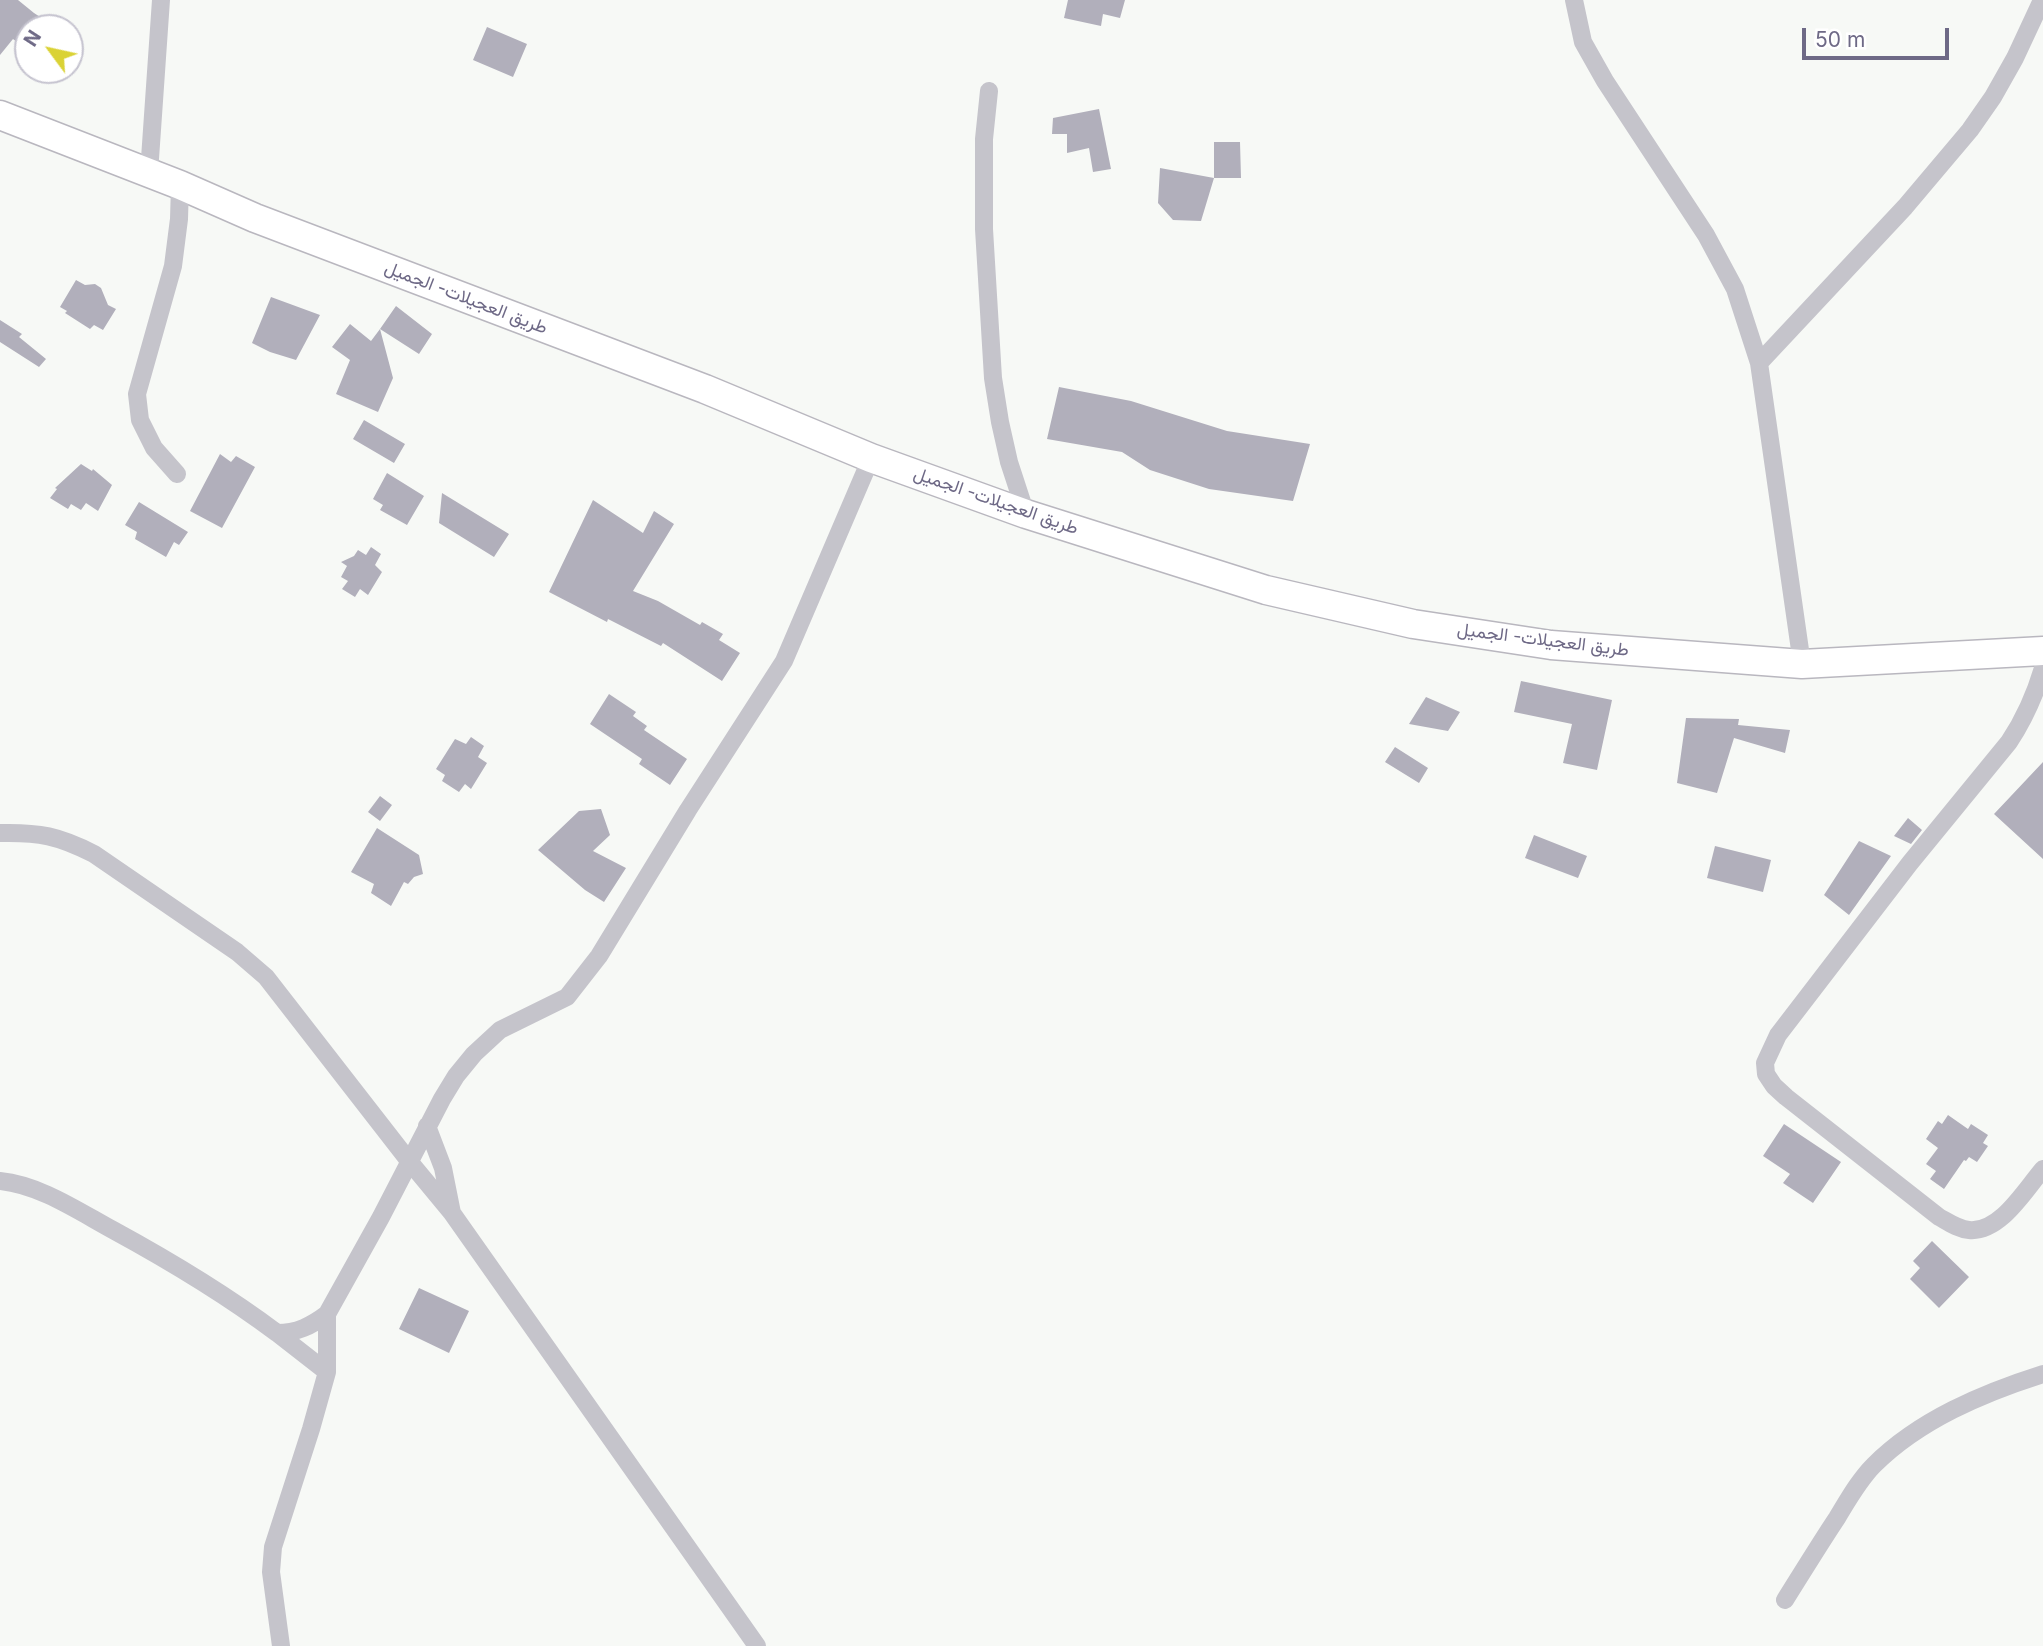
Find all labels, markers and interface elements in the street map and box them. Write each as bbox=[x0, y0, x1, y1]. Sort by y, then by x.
north arrow bbox=[14, 14, 84, 84]
scale bar bbox=[1805, 14, 1952, 58]
text: N bbox=[19, 26, 46, 51]
text: 50 m bbox=[1815, 27, 1865, 52]
street label: طريق العجيلات- الجميل bbox=[381, 257, 551, 339]
street label: طريق العجيلات- الجميل bbox=[911, 463, 1081, 539]
street label: طريق العجيلات- الجميل bbox=[1456, 619, 1630, 661]

